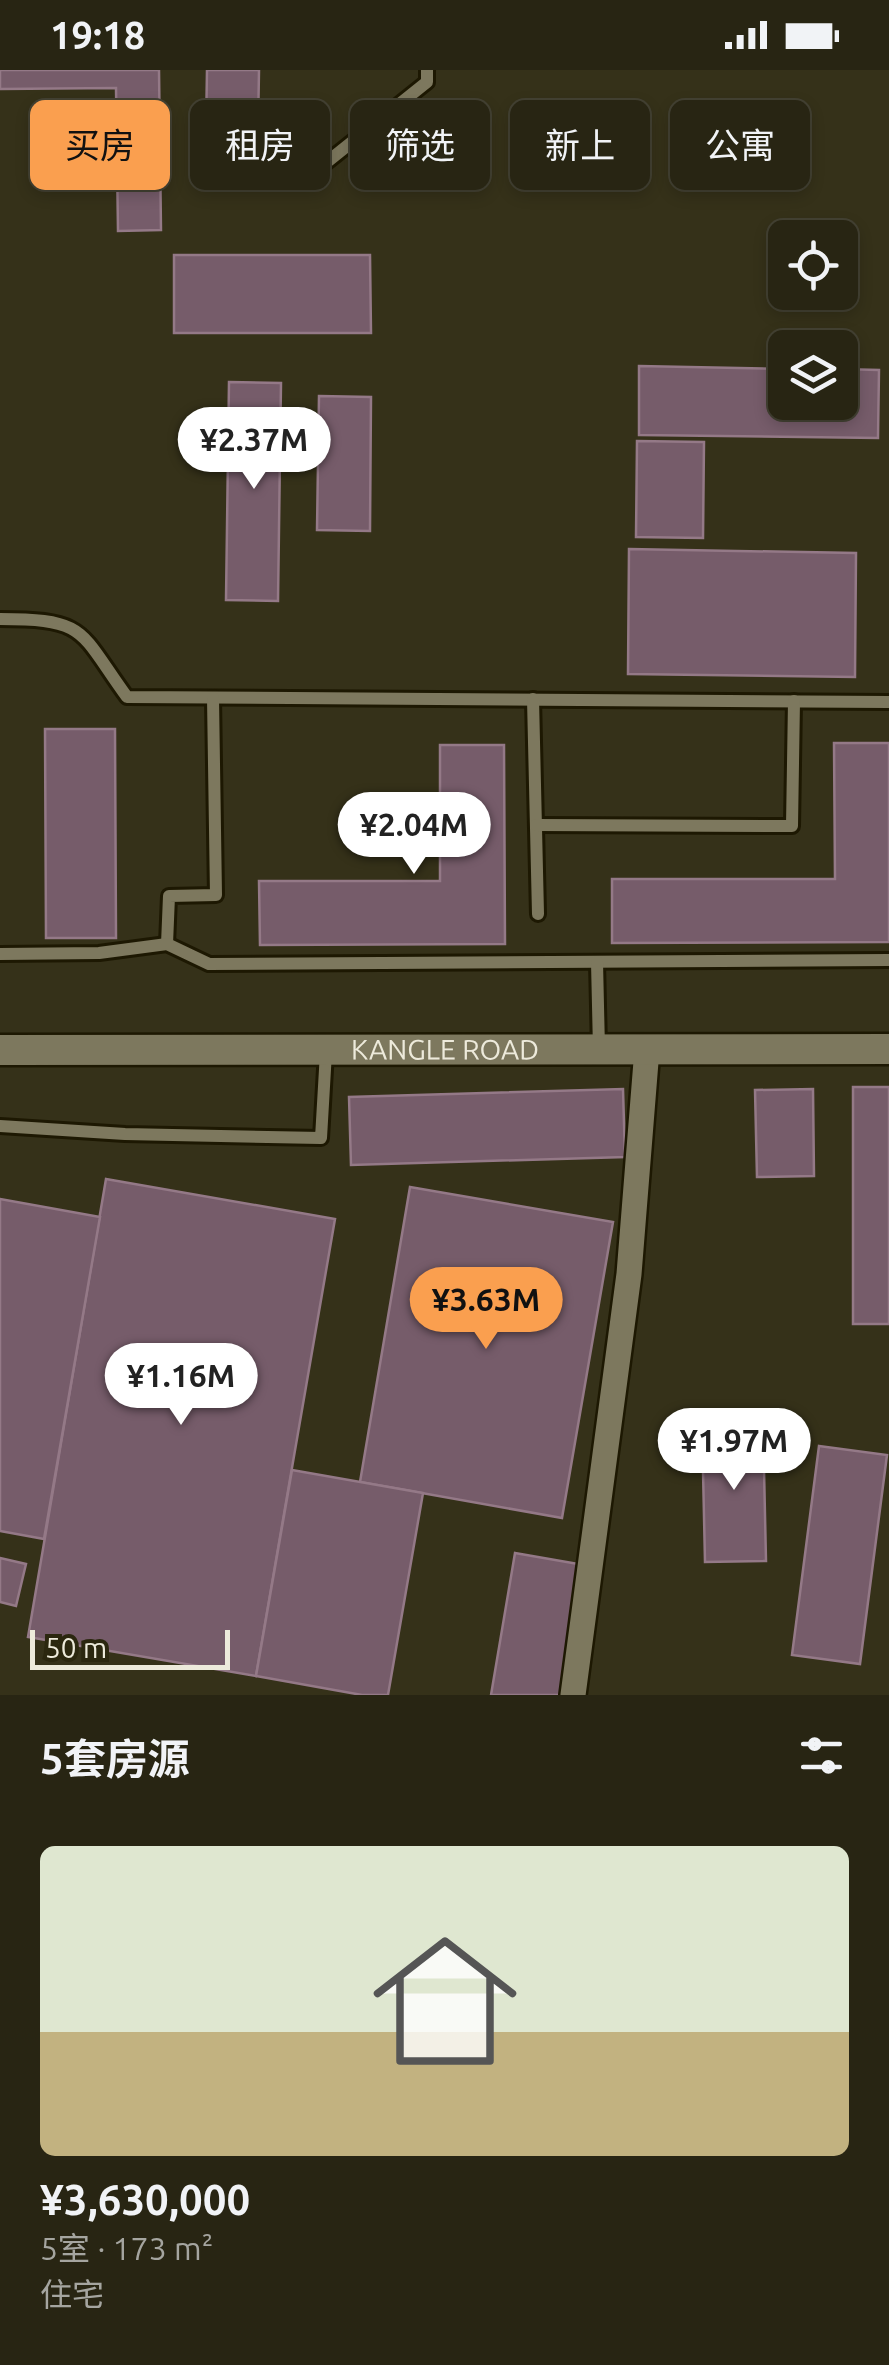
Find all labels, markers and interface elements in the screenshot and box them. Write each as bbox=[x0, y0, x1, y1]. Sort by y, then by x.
text: 19:18 bbox=[50, 14, 145, 56]
chip: 买房 bbox=[30, 100, 170, 190]
chip: 租房 bbox=[190, 100, 330, 190]
chip: 筛选 bbox=[350, 100, 490, 190]
chip: 新上 bbox=[510, 100, 650, 190]
chip: 公寓 bbox=[670, 100, 810, 190]
map controls bbox=[768, 220, 858, 420]
button: locate bbox=[768, 220, 858, 310]
button: layers bbox=[768, 330, 858, 420]
pin: ¥2.37M bbox=[173, 407, 335, 492]
text: ¥2.37M bbox=[200, 421, 308, 457]
pin: ¥2.04M bbox=[333, 792, 495, 877]
text: ¥2.04M bbox=[360, 806, 468, 842]
street label: KANGLE ROAD bbox=[351, 1033, 539, 1065]
pin: ¥3.63M bbox=[405, 1267, 567, 1352]
text: ¥3.63M bbox=[432, 1281, 540, 1317]
pin: ¥1.16M bbox=[100, 1343, 262, 1428]
text: ¥1.16M bbox=[127, 1357, 235, 1393]
pin: ¥1.97M bbox=[653, 1408, 815, 1493]
text: ¥1.97M bbox=[680, 1422, 788, 1458]
scale bar bbox=[30, 1625, 230, 1670]
text: 50 m bbox=[45, 1632, 107, 1663]
icon: filters bbox=[794, 1728, 849, 1783]
text: 5套房源 bbox=[40, 1735, 190, 1782]
icon: home bbox=[355, 1911, 535, 2091]
text: ¥3,630,000 bbox=[40, 2176, 250, 2223]
text: 5室 · 173 m² bbox=[40, 2230, 213, 2266]
text: 住宅 bbox=[40, 2276, 104, 2312]

